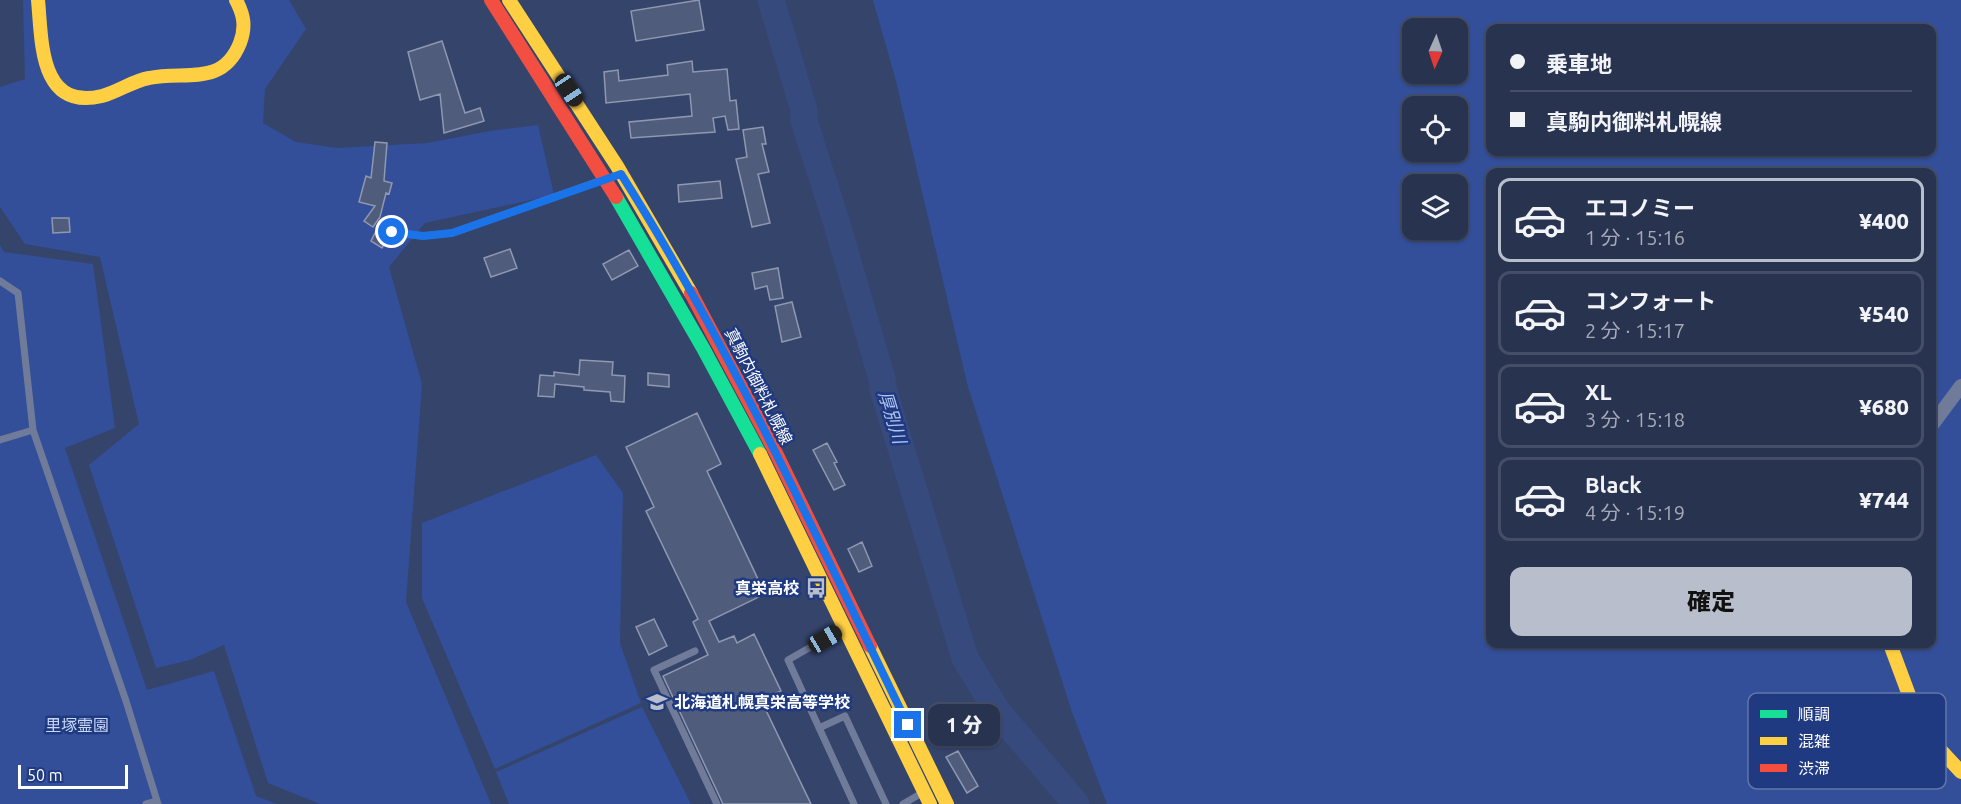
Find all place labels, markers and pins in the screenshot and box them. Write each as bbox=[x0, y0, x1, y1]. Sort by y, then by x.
bus stop icon: 真栄高校 bbox=[804, 576, 828, 600]
place label: 真栄高校 bbox=[735, 579, 799, 597]
school or university icon: 北海道札幌真栄高等学校 bbox=[645, 690, 669, 714]
place label: 北海道札幌真栄高等学校 bbox=[674, 693, 850, 711]

